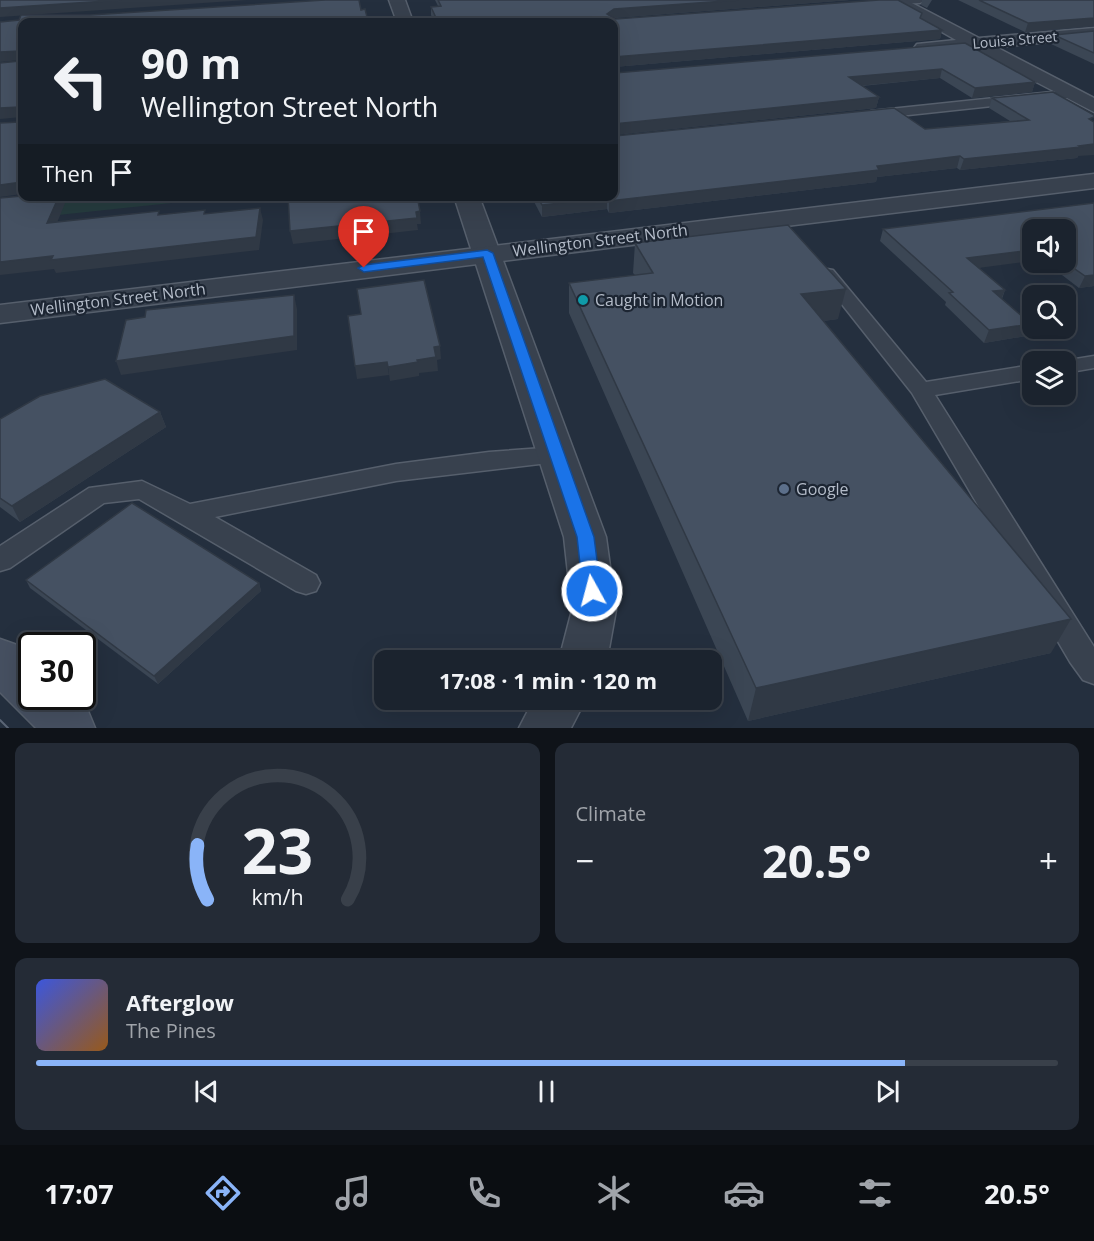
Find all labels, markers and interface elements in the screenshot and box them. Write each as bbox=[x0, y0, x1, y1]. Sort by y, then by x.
street label: Louisa Street bbox=[972, 26, 1058, 53]
text: 90 m bbox=[141, 34, 241, 91]
icon: left bbox=[42, 42, 120, 120]
text: Wellington Street North bbox=[141, 88, 438, 125]
icon: arrive bbox=[105, 156, 138, 189]
text: Then bbox=[42, 158, 93, 188]
pin bbox=[338, 206, 389, 268]
icon: arrive bbox=[347, 215, 380, 248]
street label: Wellington Street North bbox=[511, 218, 689, 262]
map controls bbox=[1022, 219, 1076, 405]
button: sound bbox=[1022, 219, 1076, 273]
street label: Wellington Street North bbox=[29, 277, 207, 321]
button: search bbox=[1022, 285, 1076, 339]
place label: Caught in Motion bbox=[595, 289, 723, 311]
marker: Caught in Motion bbox=[576, 293, 590, 307]
button: layers bbox=[1022, 351, 1076, 405]
place label: Google bbox=[796, 478, 849, 500]
marker: Google bbox=[777, 482, 791, 496]
position arrow bbox=[560, 559, 624, 623]
speed limit sign: 30 bbox=[18, 632, 96, 710]
text: 17:08 · 1 min · 120 m bbox=[439, 665, 657, 695]
text: Climate bbox=[576, 800, 646, 827]
text: 23 bbox=[242, 807, 313, 892]
text: 20.5° bbox=[762, 830, 871, 891]
text: − bbox=[576, 838, 594, 883]
text: + bbox=[1039, 838, 1058, 883]
text: km/h bbox=[251, 882, 303, 911]
text: Afterglow bbox=[126, 987, 234, 1017]
text: The Pines bbox=[126, 1017, 216, 1044]
icon: previous bbox=[190, 1075, 223, 1108]
icon: pause bbox=[530, 1075, 563, 1108]
icon: next bbox=[871, 1075, 904, 1108]
icon: directions bbox=[202, 1172, 244, 1214]
icon: music bbox=[332, 1172, 374, 1214]
icon: phone bbox=[463, 1172, 505, 1214]
icon: climate bbox=[593, 1172, 635, 1214]
icon: car bbox=[723, 1172, 765, 1214]
icon: filters bbox=[854, 1172, 896, 1214]
text: 17:07 bbox=[44, 1175, 114, 1212]
text: 20.5° bbox=[984, 1175, 1050, 1212]

